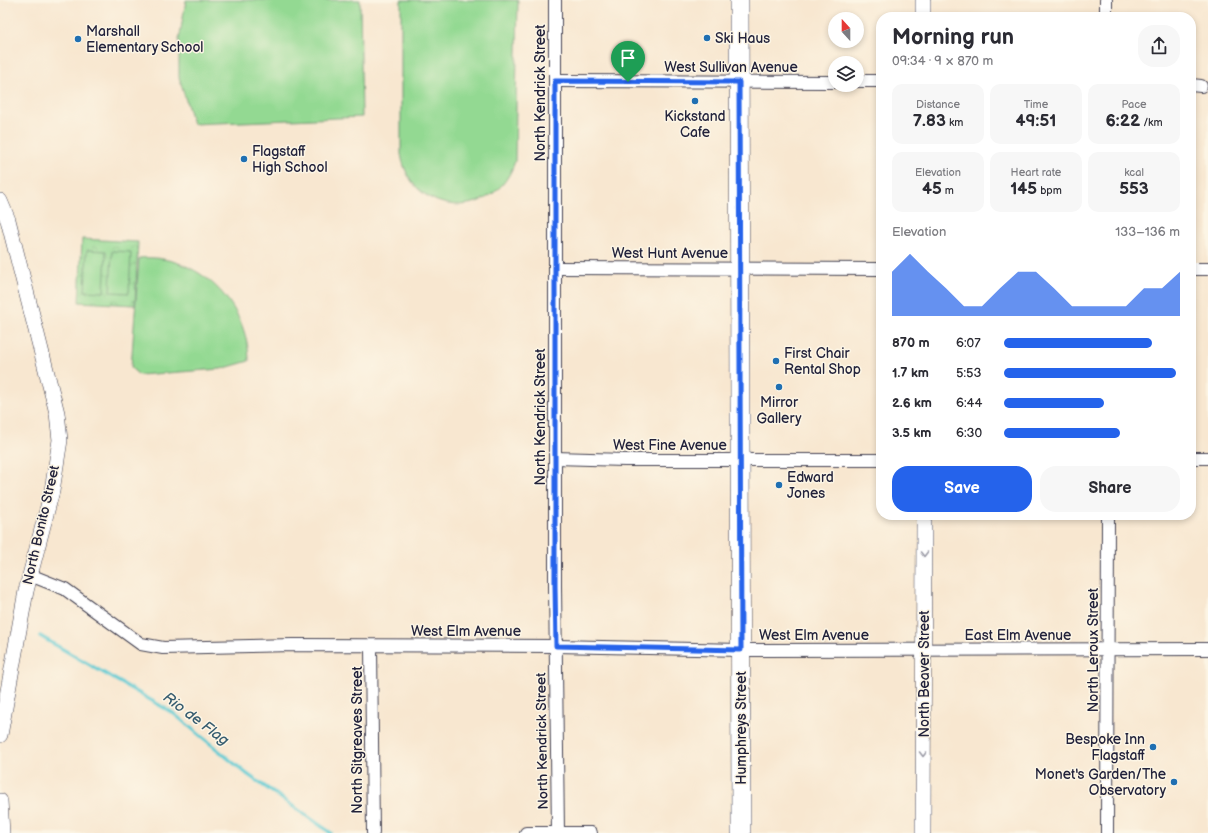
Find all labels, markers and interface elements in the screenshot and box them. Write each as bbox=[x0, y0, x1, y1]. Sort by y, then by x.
north arrow bbox=[828, 12, 864, 48]
map controls bbox=[828, 12, 864, 92]
place label: Marshall Elementary School bbox=[86, 23, 204, 56]
street label: North Kendrick Street bbox=[532, 24, 549, 162]
text: Morning run bbox=[892, 24, 1014, 51]
button: share bbox=[1138, 25, 1180, 67]
place label: Ski Haus bbox=[715, 30, 770, 47]
marker: Ski Haus bbox=[702, 33, 712, 43]
marker: Marshall Elementary School bbox=[73, 34, 83, 44]
pin bbox=[611, 41, 645, 82]
icon: arrive bbox=[617, 47, 639, 69]
text: 09:34 · 9 × 870 m bbox=[892, 53, 993, 69]
button: layers bbox=[828, 56, 864, 92]
street label: West Sullivan Avenue bbox=[664, 59, 798, 76]
marker: Kickstand Cafe bbox=[690, 96, 700, 106]
text: Distance bbox=[916, 98, 960, 111]
text: Time bbox=[1024, 98, 1048, 111]
text: Pace bbox=[1121, 98, 1147, 111]
place label: Kickstand Cafe bbox=[664, 108, 726, 141]
text: 7.83 bbox=[913, 111, 946, 131]
text: 49:51 bbox=[1015, 111, 1057, 131]
text: 6:22 bbox=[1105, 111, 1140, 131]
text: km bbox=[946, 116, 963, 129]
text: /km bbox=[1140, 116, 1163, 129]
place label: Flagstaff High School bbox=[252, 143, 328, 176]
marker: Flagstaff High School bbox=[239, 154, 249, 164]
text: Elevation bbox=[915, 166, 961, 179]
text: Heart rate bbox=[1011, 166, 1061, 179]
text: kcal bbox=[1124, 166, 1144, 179]
text: 45 bbox=[922, 179, 942, 199]
text: 145 bbox=[1010, 179, 1037, 199]
text: 553 bbox=[1119, 179, 1149, 199]
text: m bbox=[942, 184, 954, 197]
text: bpm bbox=[1037, 184, 1062, 197]
text: Elevation bbox=[892, 224, 946, 240]
text: 133–136 m bbox=[1115, 224, 1180, 240]
street label: West Hunt Avenue bbox=[612, 245, 728, 262]
text: 870 m bbox=[892, 335, 930, 351]
text: 6:07 bbox=[956, 335, 981, 351]
place label: First Chair Rental Shop bbox=[784, 345, 861, 378]
street label: North Kendrick Street bbox=[532, 348, 549, 486]
marker: First Chair Rental Shop bbox=[771, 356, 781, 366]
text: 1.7 km bbox=[892, 365, 929, 381]
text: 5:53 bbox=[956, 365, 982, 381]
marker: Mirror Gallery bbox=[774, 382, 784, 392]
place label: Mirror Gallery bbox=[757, 394, 802, 427]
text: 2.6 km bbox=[892, 395, 932, 411]
text: 6:44 bbox=[956, 395, 982, 411]
text: 3.5 km bbox=[892, 425, 931, 441]
text: 6:30 bbox=[956, 425, 982, 441]
street label: West Fine Avenue bbox=[613, 437, 727, 454]
street label: North Bonito Street bbox=[19, 463, 63, 586]
button: Save bbox=[892, 466, 1032, 512]
button: Share bbox=[1040, 466, 1180, 512]
place label: Edward Jones bbox=[787, 469, 834, 502]
marker: Edward Jones bbox=[774, 480, 784, 490]
one-way arrow bbox=[920, 551, 928, 557]
street label: North Leroux Street bbox=[1085, 587, 1102, 712]
street label: North Beaver Street bbox=[916, 610, 933, 738]
street label: West Elm Avenue bbox=[411, 623, 521, 640]
street label: West Elm Avenue bbox=[759, 627, 869, 644]
street label: East Elm Avenue bbox=[965, 627, 1071, 644]
street label: North Sitgreaves Street bbox=[349, 665, 366, 814]
street label: Humphreys Street bbox=[733, 671, 750, 785]
street label: North Kendrick Street bbox=[532, 672, 552, 810]
water label: Rio de Flag bbox=[159, 688, 233, 750]
place label: Bespoke Inn Flagstaff bbox=[1065, 731, 1145, 764]
marker: Bespoke Inn Flagstaff bbox=[1148, 742, 1158, 752]
one-way arrow bbox=[919, 751, 927, 757]
place label: Monet's Garden/The Observatory bbox=[1035, 766, 1167, 799]
marker: Monet's Garden/The Observatory bbox=[1169, 777, 1179, 787]

